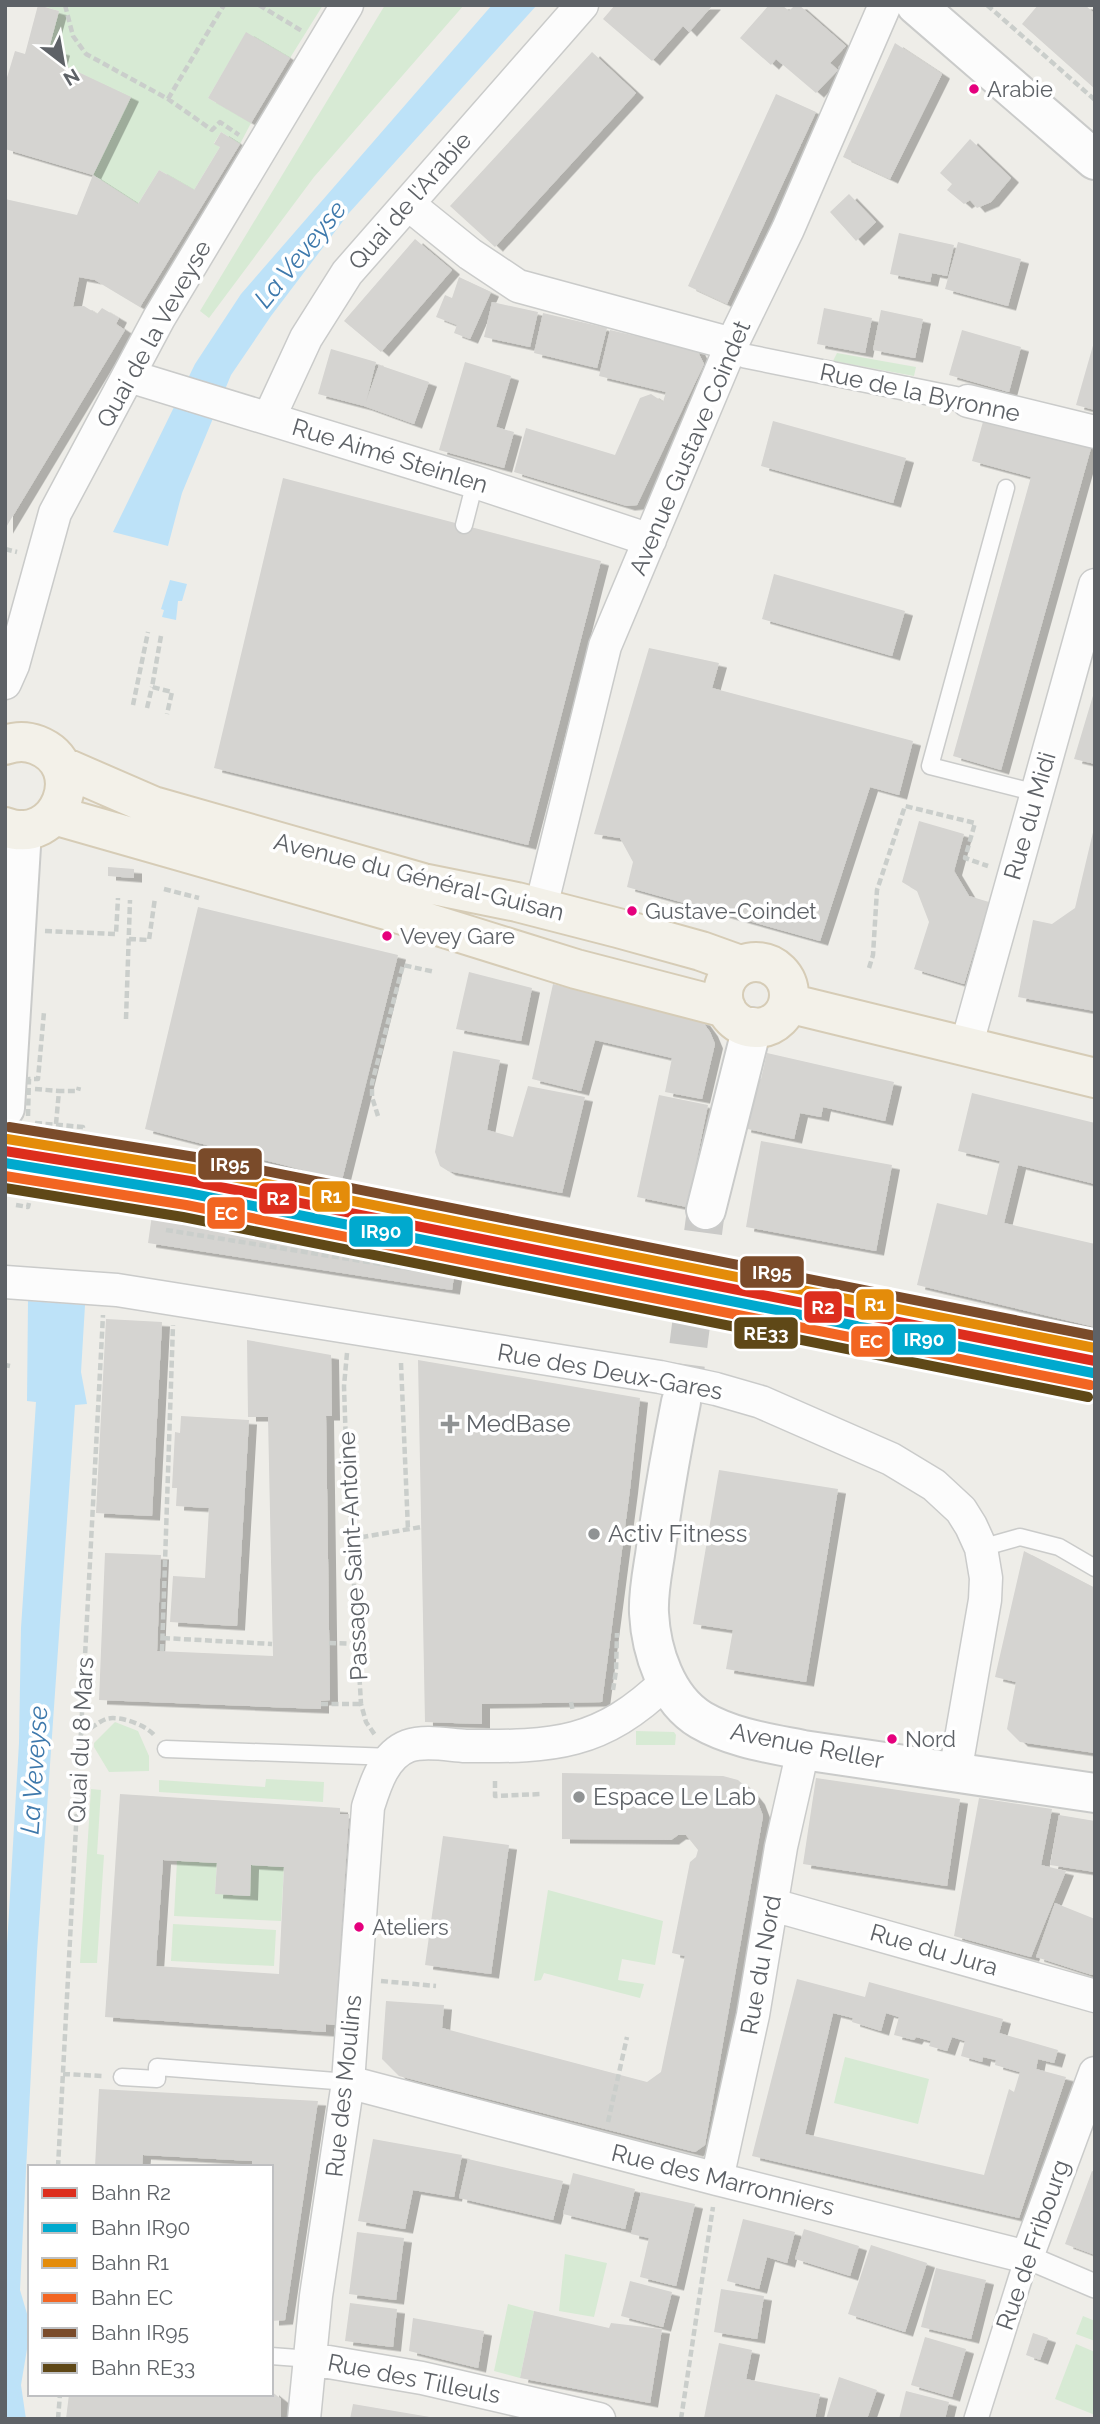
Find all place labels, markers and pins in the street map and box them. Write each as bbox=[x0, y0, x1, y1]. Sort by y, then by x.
place label: Arabie bbox=[987, 76, 1053, 102]
marker: Arabie bbox=[967, 82, 981, 96]
place label: Gustave-Coindet bbox=[645, 898, 817, 924]
marker: Gustave-Coindet bbox=[625, 904, 639, 918]
place label: Vevey Gare bbox=[400, 923, 515, 949]
marker: Vevey Gare bbox=[380, 929, 394, 943]
place label: MedBase bbox=[466, 1409, 571, 1438]
marker: MedBase bbox=[440, 1414, 460, 1434]
place label: Activ Fitness bbox=[608, 1519, 747, 1548]
marker: Activ Fitness bbox=[586, 1526, 602, 1542]
place label: Nord bbox=[905, 1726, 956, 1752]
marker: Nord bbox=[885, 1732, 899, 1746]
place label: Espace Le Lab bbox=[593, 1782, 756, 1811]
marker: Espace Le Lab bbox=[571, 1789, 587, 1805]
place label: Ateliers bbox=[372, 1914, 449, 1940]
marker: Ateliers bbox=[352, 1920, 366, 1934]

